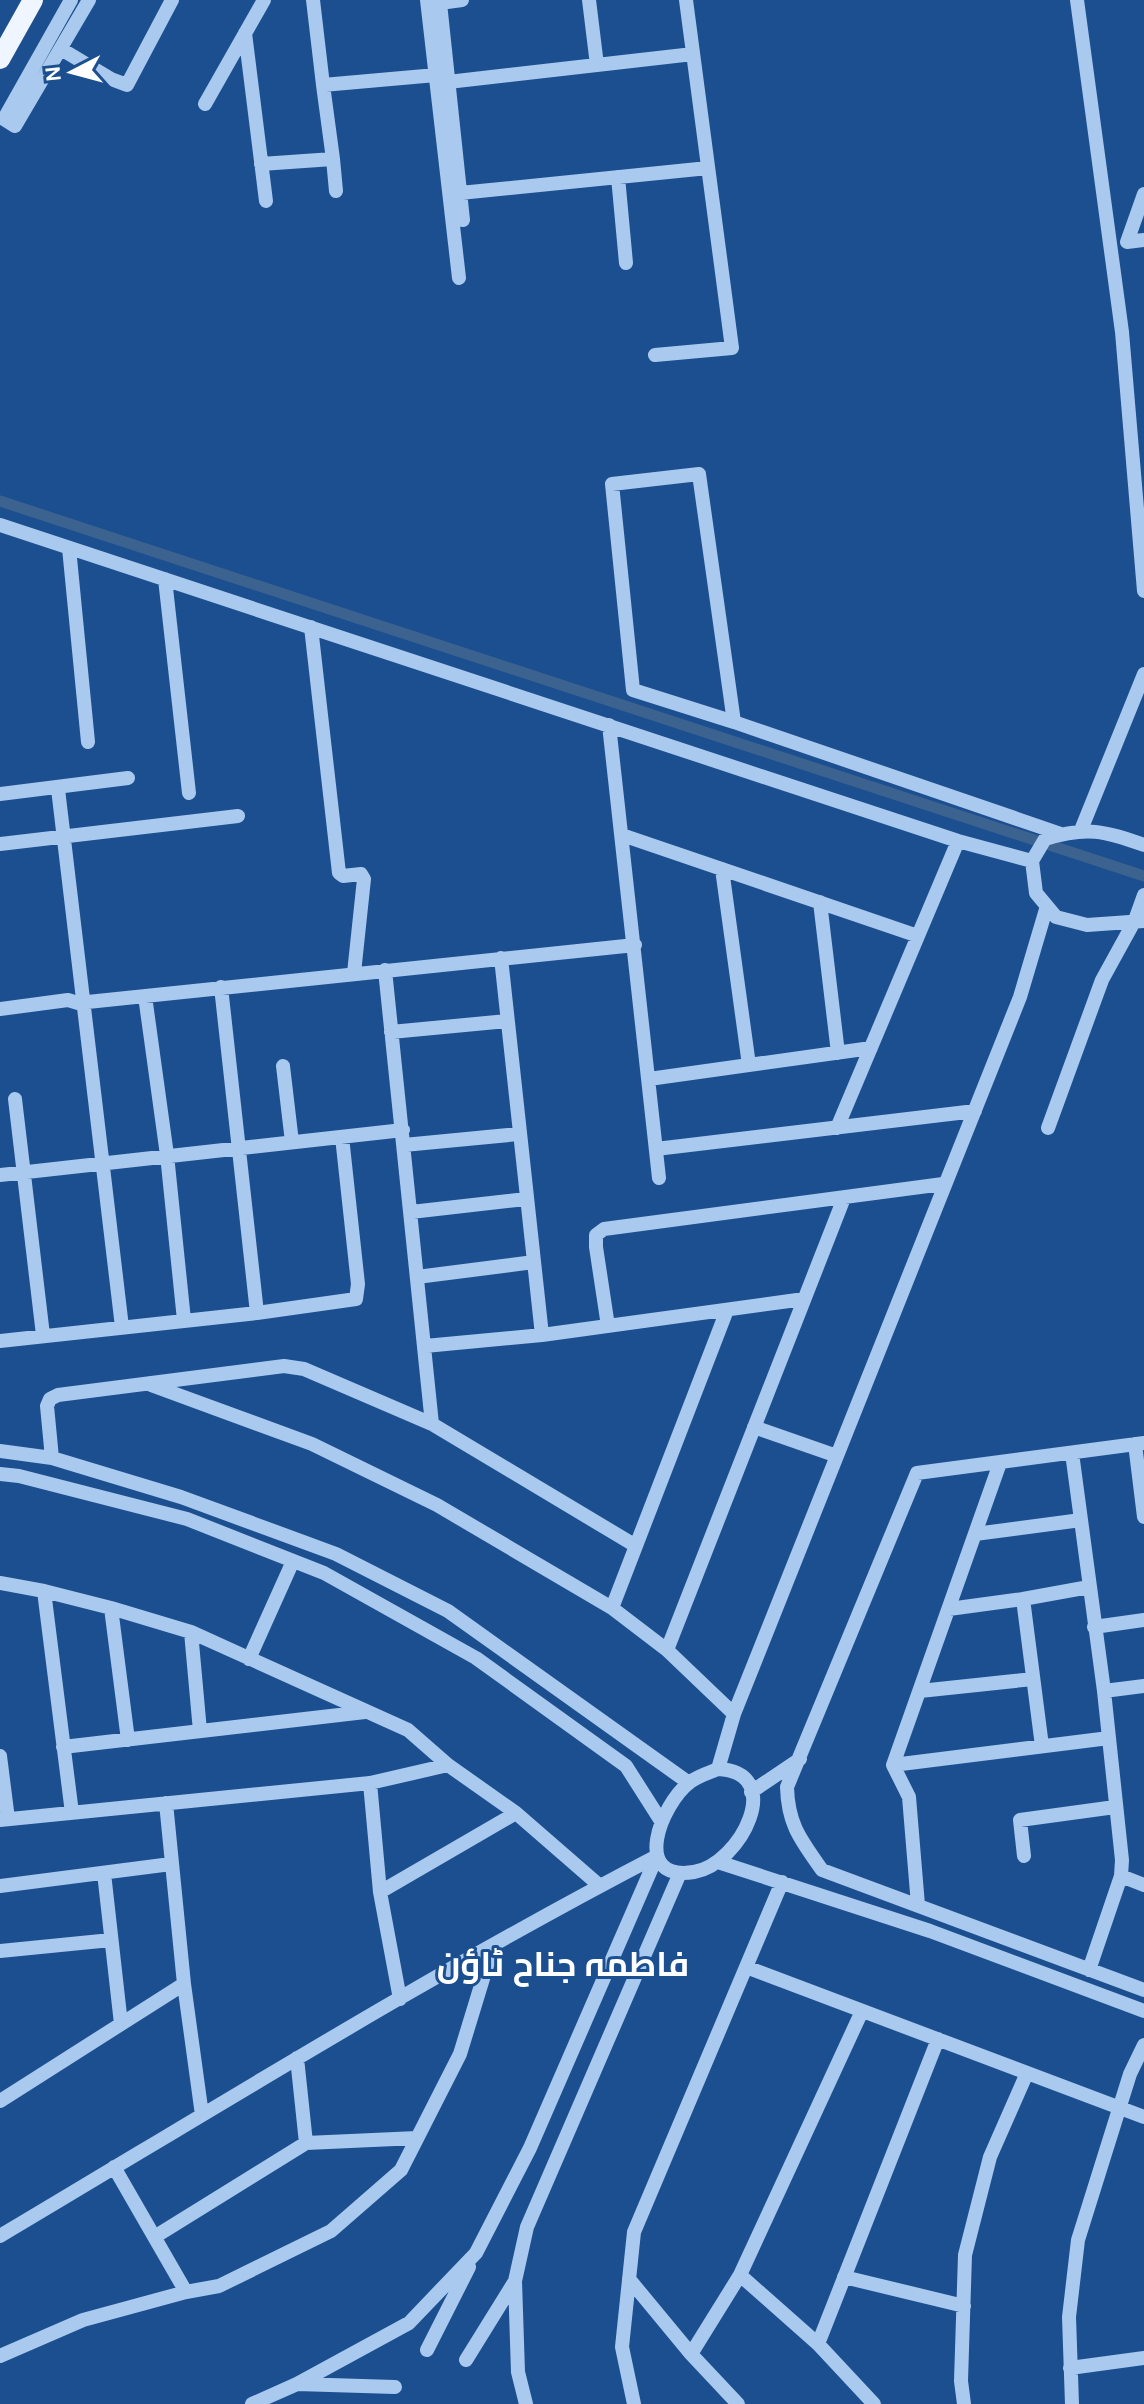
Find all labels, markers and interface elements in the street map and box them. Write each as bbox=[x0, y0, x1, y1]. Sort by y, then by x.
north arrow bbox=[32, 32, 112, 112]
text: N bbox=[39, 65, 67, 83]
district label: فاطمہ جناح ٹاؤن bbox=[437, 1945, 689, 1987]

